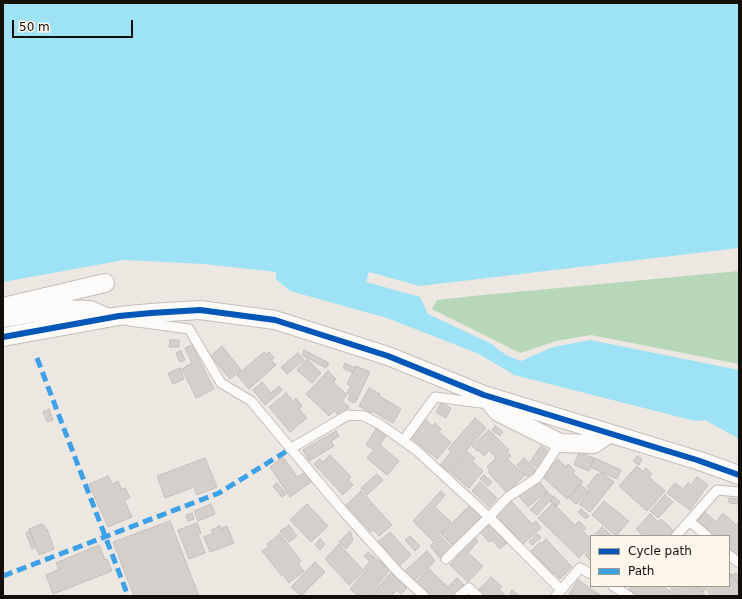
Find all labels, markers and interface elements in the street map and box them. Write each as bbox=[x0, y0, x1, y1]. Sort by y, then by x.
scale bar bbox=[14, 12, 135, 38]
text: 50 m bbox=[19, 20, 50, 34]
legend bbox=[590, 535, 730, 587]
text: Cycle path bbox=[628, 544, 692, 558]
text: Path bbox=[628, 564, 654, 578]

